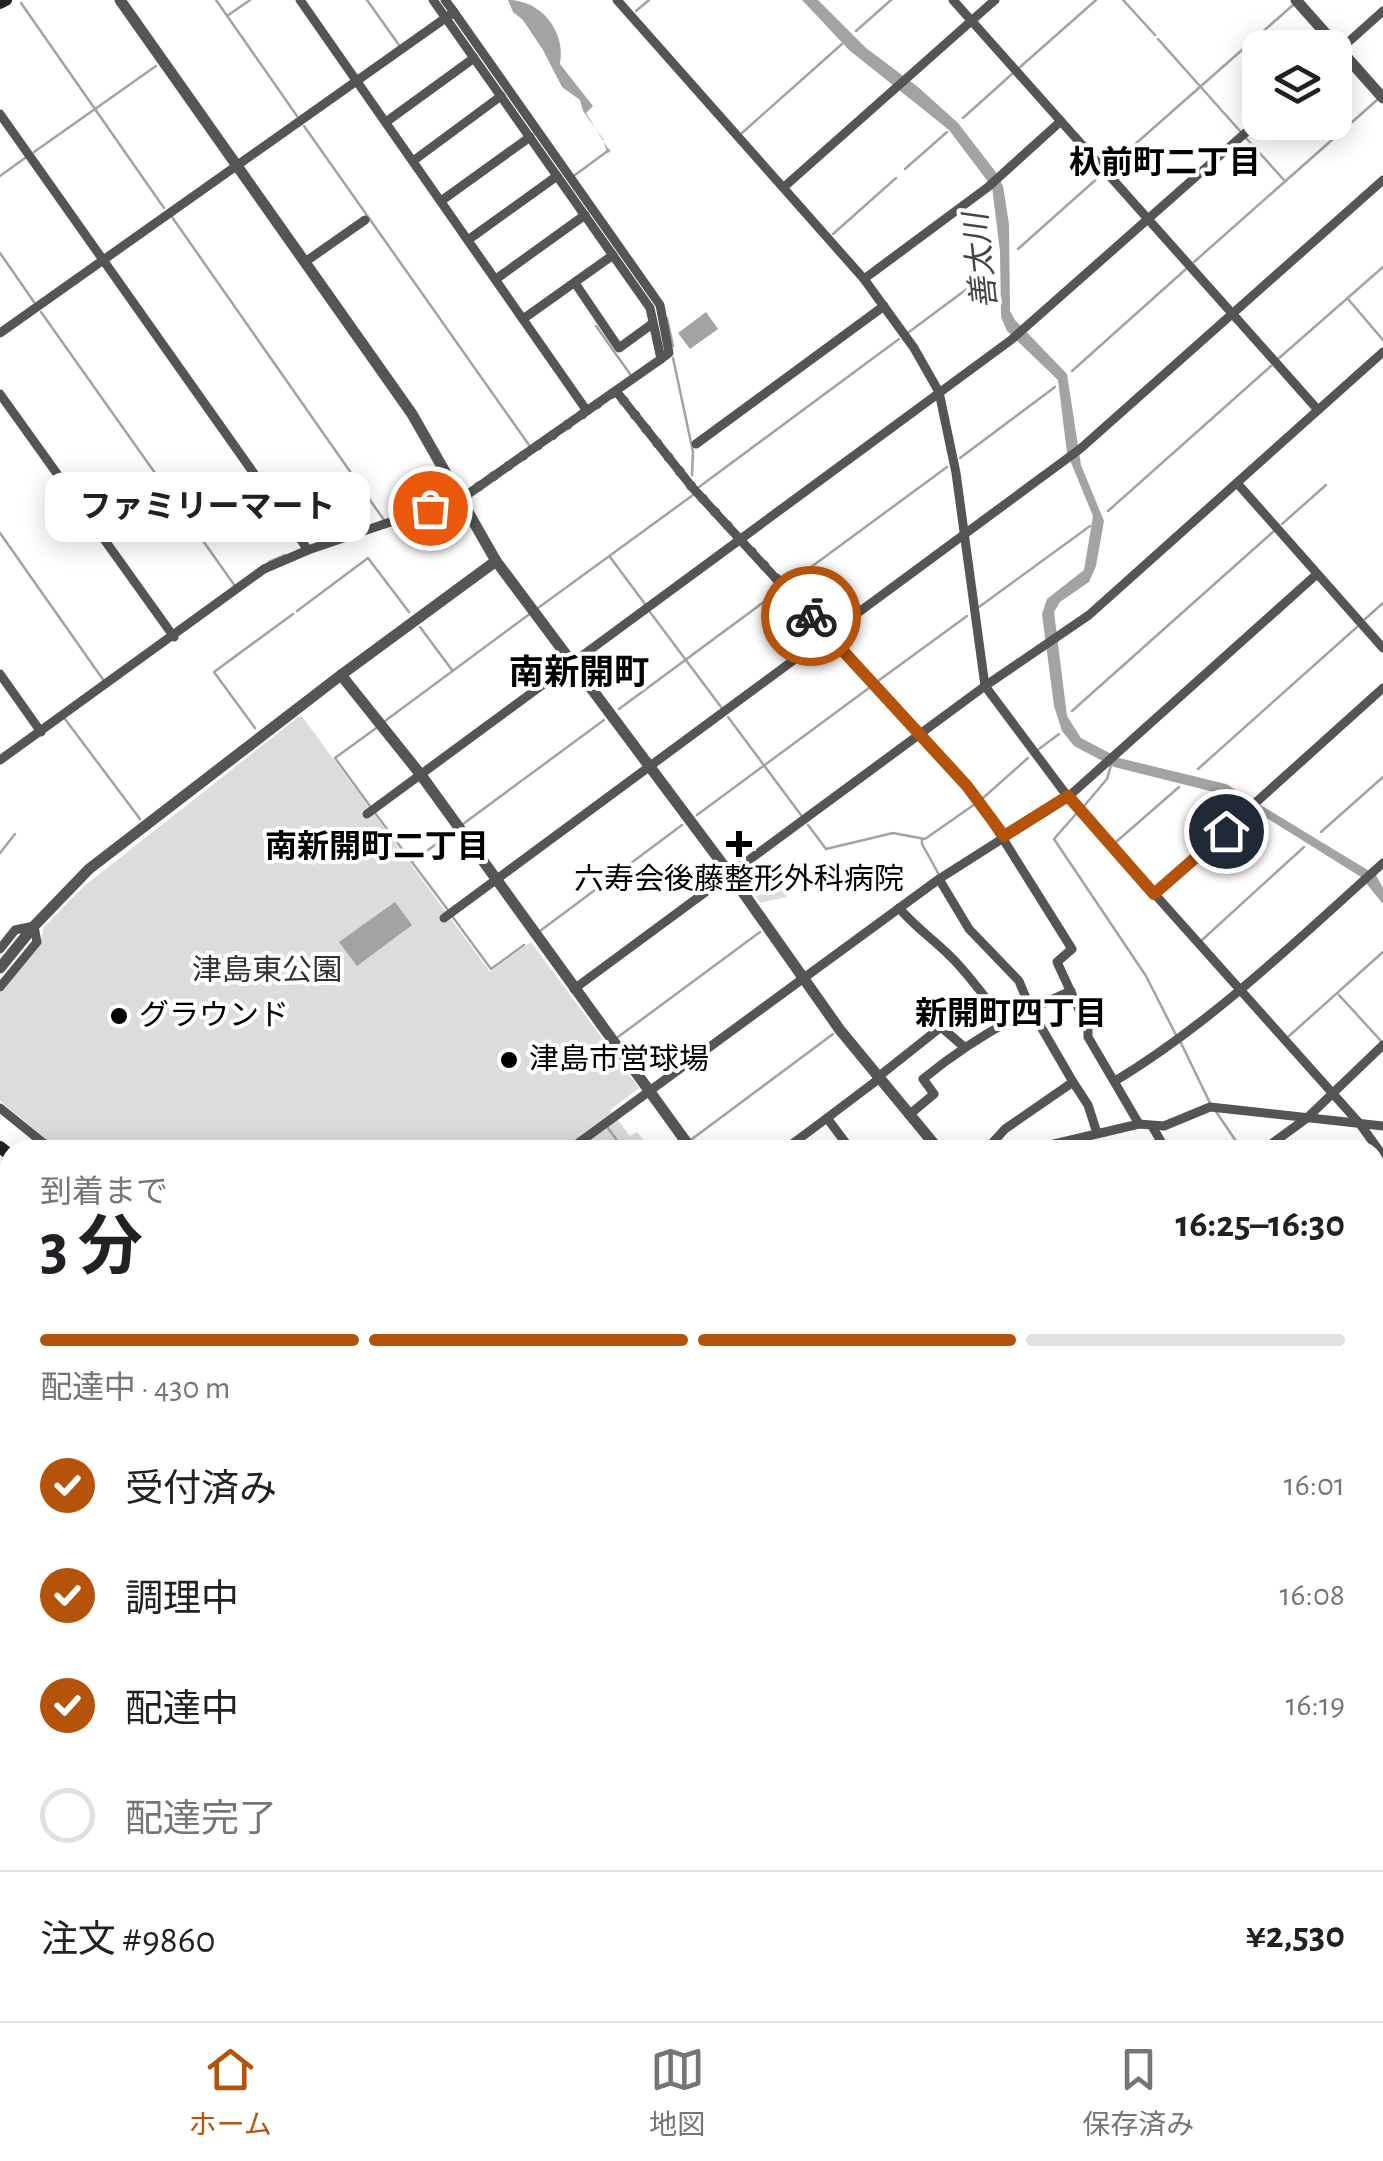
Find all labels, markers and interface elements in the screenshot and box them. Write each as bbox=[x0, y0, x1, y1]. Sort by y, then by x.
map controls bbox=[1242, 30, 1352, 140]
button: layers bbox=[1242, 30, 1352, 140]
district label: 杁前町二丁目 bbox=[1069, 145, 1261, 179]
water label: 善太川 bbox=[959, 209, 1002, 311]
pin bbox=[388, 466, 473, 551]
callout: ファミリーマート bbox=[45, 473, 370, 543]
icon: bag bbox=[403, 481, 458, 536]
text: ファミリーマート bbox=[79, 491, 336, 523]
courier bbox=[761, 566, 861, 666]
icon: bike bbox=[784, 589, 839, 644]
district label: 南新開町 bbox=[509, 654, 649, 691]
pin bbox=[1184, 789, 1269, 874]
icon: home bbox=[1199, 804, 1254, 859]
district label: 南新開町二丁目 bbox=[265, 830, 489, 863]
marker: 六寿会後藤整形外科病院 bbox=[726, 831, 752, 857]
place label: 六寿会後藤整形外科病院 bbox=[574, 863, 904, 895]
park label: 津島東公園 bbox=[192, 954, 342, 986]
district label: 新開町四丁目 bbox=[915, 997, 1107, 1030]
place label: グラウンド bbox=[139, 999, 289, 1031]
marker: グラウンド bbox=[108, 1005, 130, 1027]
place label: 津島市営球場 bbox=[529, 1043, 709, 1075]
marker: 津島市営球場 bbox=[498, 1049, 520, 1071]
text: 到着まで bbox=[40, 1176, 168, 1208]
text: 16:25–16:30 bbox=[1176, 1206, 1345, 1244]
text: 3 分 bbox=[40, 1216, 143, 1281]
text: 配達中 · 430 m bbox=[40, 1372, 230, 1404]
icon: check bbox=[40, 1458, 95, 1513]
text: 16:01 bbox=[1284, 1469, 1345, 1501]
text: 受付済み bbox=[125, 1471, 277, 1509]
icon: check bbox=[40, 1568, 95, 1623]
text: 16:08 bbox=[1280, 1579, 1345, 1611]
text: 調理中 bbox=[125, 1581, 239, 1619]
icon: check bbox=[40, 1678, 95, 1733]
text: 16:19 bbox=[1286, 1689, 1345, 1721]
text: 配達中 bbox=[125, 1691, 239, 1729]
text: 配達完了 bbox=[125, 1801, 277, 1839]
text: ¥2,530 bbox=[1246, 1917, 1345, 1955]
text: 注文 #9860 bbox=[40, 1922, 216, 1960]
tab: ホーム bbox=[189, 2042, 272, 2143]
tab: 地図 bbox=[649, 2042, 705, 2143]
tab: 保存済み bbox=[1082, 2042, 1194, 2143]

